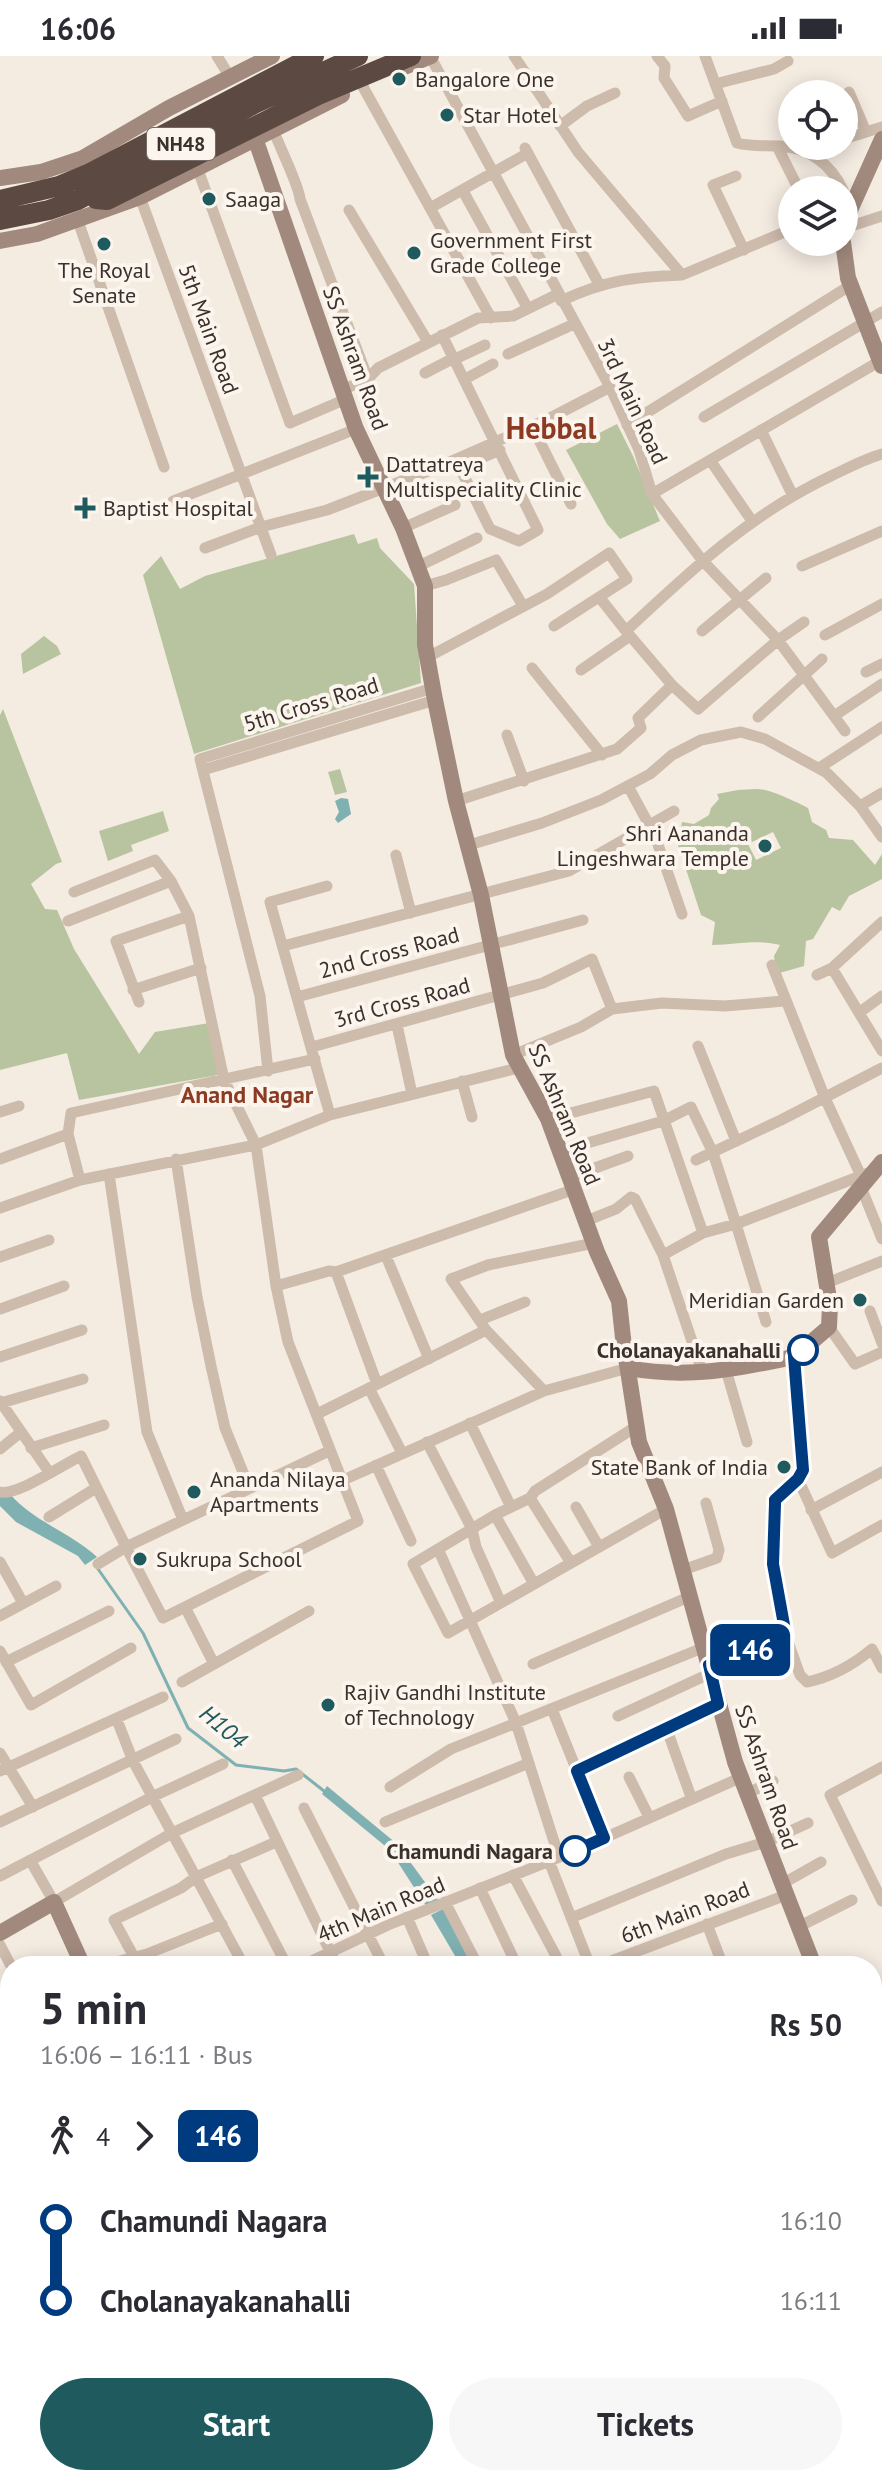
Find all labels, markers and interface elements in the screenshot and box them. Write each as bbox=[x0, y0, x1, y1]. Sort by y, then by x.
text: 16:06 bbox=[40, 9, 116, 48]
place label: Bangalore One bbox=[415, 65, 555, 93]
marker: Bangalore One bbox=[390, 70, 408, 88]
map controls bbox=[778, 80, 858, 256]
button: locate bbox=[778, 80, 858, 160]
place label: Star Hotel bbox=[463, 101, 558, 129]
marker: Star Hotel bbox=[438, 106, 456, 124]
road number: NH48 bbox=[147, 128, 215, 160]
button: layers bbox=[778, 176, 858, 256]
place label: Saaga bbox=[225, 185, 281, 213]
marker: Saaga bbox=[200, 190, 218, 208]
place label: Government First Grade College bbox=[430, 226, 592, 279]
marker: The Royal Senate bbox=[95, 235, 113, 253]
marker: Government First Grade College bbox=[405, 244, 423, 262]
place label: The Royal Senate bbox=[58, 256, 151, 309]
street label: 5th Main Road bbox=[173, 260, 245, 398]
street label: SS Ashram Road bbox=[317, 282, 395, 434]
street label: 3rd Main Road bbox=[592, 334, 674, 468]
district label: Hebbal bbox=[506, 408, 596, 447]
place label: Dattatreya Multispeciality Clinic bbox=[386, 450, 582, 503]
marker: Dattatreya Multispeciality Clinic bbox=[357, 466, 379, 488]
place label: Baptist Hospital bbox=[103, 494, 254, 522]
marker: Baptist Hospital bbox=[74, 497, 96, 519]
street label: 5th Cross Road bbox=[240, 670, 382, 738]
place label: Shri Aananda Lingeshwara Temple bbox=[557, 819, 749, 872]
marker: Shri Aananda Lingeshwara Temple bbox=[756, 837, 774, 855]
street label: 2nd Cross Road bbox=[316, 920, 462, 984]
street label: 3rd Cross Road bbox=[331, 970, 473, 1034]
street label: SS Ashram Road bbox=[523, 1039, 607, 1189]
district label: Anand Nagar bbox=[181, 1079, 314, 1110]
place label: Meridian Garden bbox=[689, 1286, 844, 1314]
marker: Meridian Garden bbox=[851, 1291, 869, 1309]
marker: Cholanayakanahalli bbox=[788, 1335, 818, 1365]
place label: Cholanayakanahalli bbox=[597, 1336, 781, 1364]
place label: State Bank of India bbox=[591, 1453, 768, 1481]
marker: State Bank of India bbox=[775, 1458, 793, 1476]
place label: Ananda Nilaya Apartments bbox=[210, 1465, 346, 1518]
marker: Ananda Nilaya Apartments bbox=[185, 1483, 203, 1501]
place label: Sukrupa School bbox=[156, 1545, 302, 1573]
marker: Sukrupa School bbox=[131, 1550, 149, 1568]
line badge: 146 bbox=[704, 1624, 796, 1676]
text: 146 bbox=[726, 1631, 774, 1668]
place label: Rajiv Gandhi Institute of Technology bbox=[344, 1678, 546, 1731]
marker: Rajiv Gandhi Institute of Technology bbox=[319, 1696, 337, 1714]
water label: H104 bbox=[193, 1698, 254, 1756]
street label: SS Ashram Road bbox=[729, 1701, 805, 1853]
marker: Chamundi Nagara bbox=[560, 1836, 590, 1866]
place label: Chamundi Nagara bbox=[386, 1837, 553, 1865]
street label: 4th Main Road bbox=[313, 1870, 449, 1948]
street label: 6th Main Road bbox=[616, 1875, 754, 1949]
text: 5 min bbox=[40, 1979, 147, 2036]
text: Rs 50 bbox=[770, 2005, 842, 2044]
text: 16:06 – 16:11 · Bus bbox=[40, 2038, 253, 2071]
icon: walk bbox=[40, 2114, 84, 2158]
icon: forward bbox=[122, 2114, 166, 2158]
text: 146 bbox=[194, 2117, 242, 2154]
text: 4 bbox=[96, 2120, 110, 2153]
text: Chamundi Nagara bbox=[100, 2201, 327, 2240]
text: 16:10 bbox=[780, 2204, 842, 2237]
text: Cholanayakanahalli bbox=[100, 2281, 351, 2320]
text: 16:11 bbox=[780, 2284, 842, 2317]
button: Start bbox=[40, 2378, 433, 2470]
button: Tickets bbox=[449, 2378, 842, 2470]

